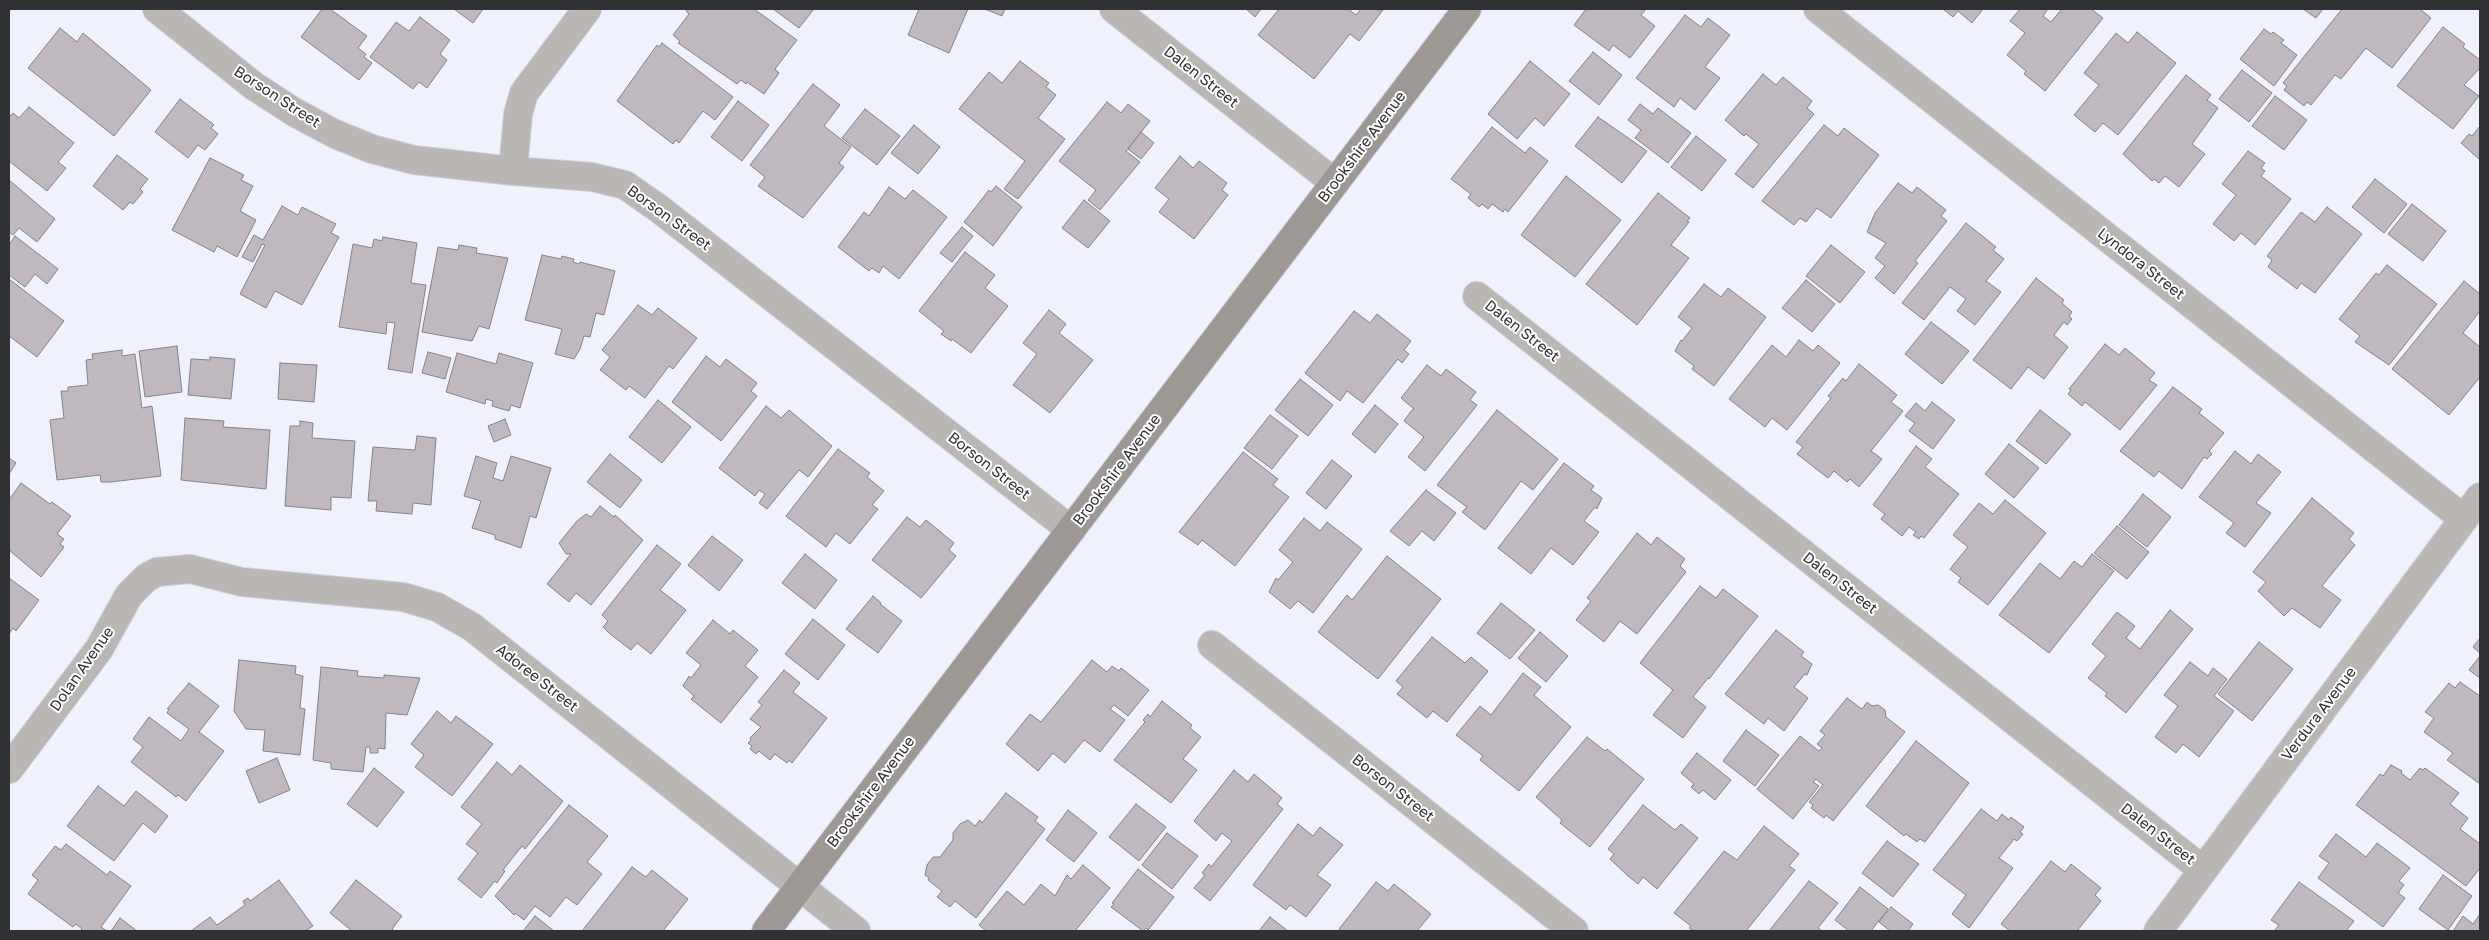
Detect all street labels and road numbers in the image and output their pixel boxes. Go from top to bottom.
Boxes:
street label: Dalen Street [1160,42,1242,112]
street label: Borson Street [230,62,324,132]
street label: Brookshire Avenue [1314,88,1410,206]
street label: Borson Street [624,182,714,254]
street label: Lyndora Street [2094,224,2188,304]
street label: Dalen Street [1481,296,1563,366]
street label: Brookshire Avenue [1069,411,1165,529]
street label: Borson Street [944,428,1034,504]
street label: Dalen Street [1799,548,1881,618]
street label: Dolan Avenue [46,623,118,715]
street label: Adoree Street [492,640,582,716]
street label: Verdura Avenue [2278,664,2360,764]
street label: Brookshire Avenue [823,733,919,851]
street label: Borson Street [1348,750,1438,826]
street label: Dalen Street [2117,799,2199,869]

